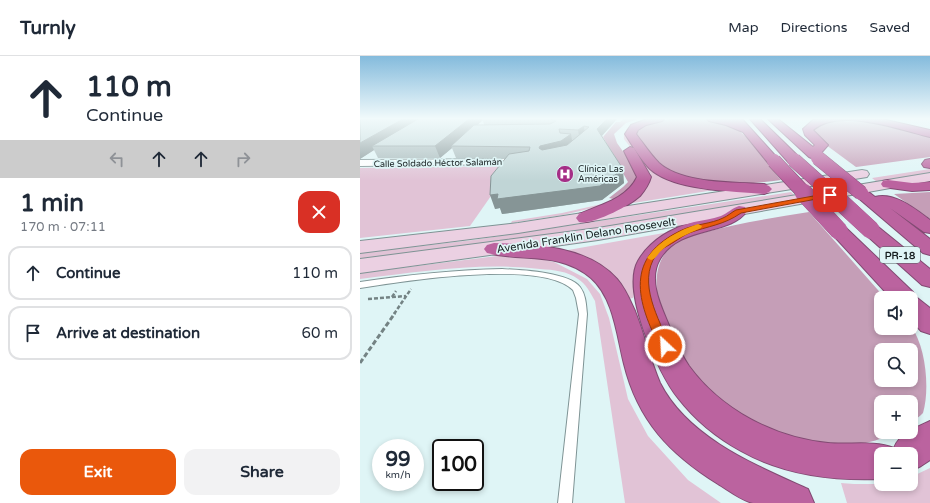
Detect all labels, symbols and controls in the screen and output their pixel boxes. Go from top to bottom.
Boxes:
text: Turnly [20,17,76,39]
text: Map [728,19,759,36]
text: Directions [781,19,848,36]
text: Saved [870,19,910,36]
text: 110 m [86,70,172,104]
icon: ahead [20,72,72,124]
text: Continue [86,104,163,126]
icon: left [106,148,128,170]
icon: ahead [148,148,170,170]
icon: ahead [190,148,212,170]
icon: right [232,148,254,170]
street label: Calle Soldado Héctor Salamán [374,157,502,170]
hospital icon: Clínica Las Américas [555,164,575,184]
place label: Clínica Las Américas [578,164,623,185]
pin [813,178,847,212]
icon: arrive [819,184,841,206]
text: 1 min [20,189,84,218]
button: close [298,191,340,233]
street label: Avenida Franklin Delano Roosevelt [496,215,676,256]
text: 170 m · 07:11 [20,219,106,235]
road number: PR-18 [880,247,920,263]
icon: ahead [22,262,44,284]
text: Continue [56,264,120,282]
text: 110 m [292,264,338,282]
map controls [874,291,918,491]
button: sound [874,291,918,335]
icon: arrive [22,322,44,344]
text: Arrive at destination [56,324,200,342]
text: 60 m [301,324,338,342]
position arrow [644,325,686,367]
button: search [874,343,918,387]
button: + [874,395,918,439]
speed limit sign: 100 [432,439,484,491]
button: − [874,447,918,491]
text: 99 [385,448,411,472]
button: Exit [20,449,176,495]
button: Share [184,449,340,495]
text: km/h [385,469,411,481]

